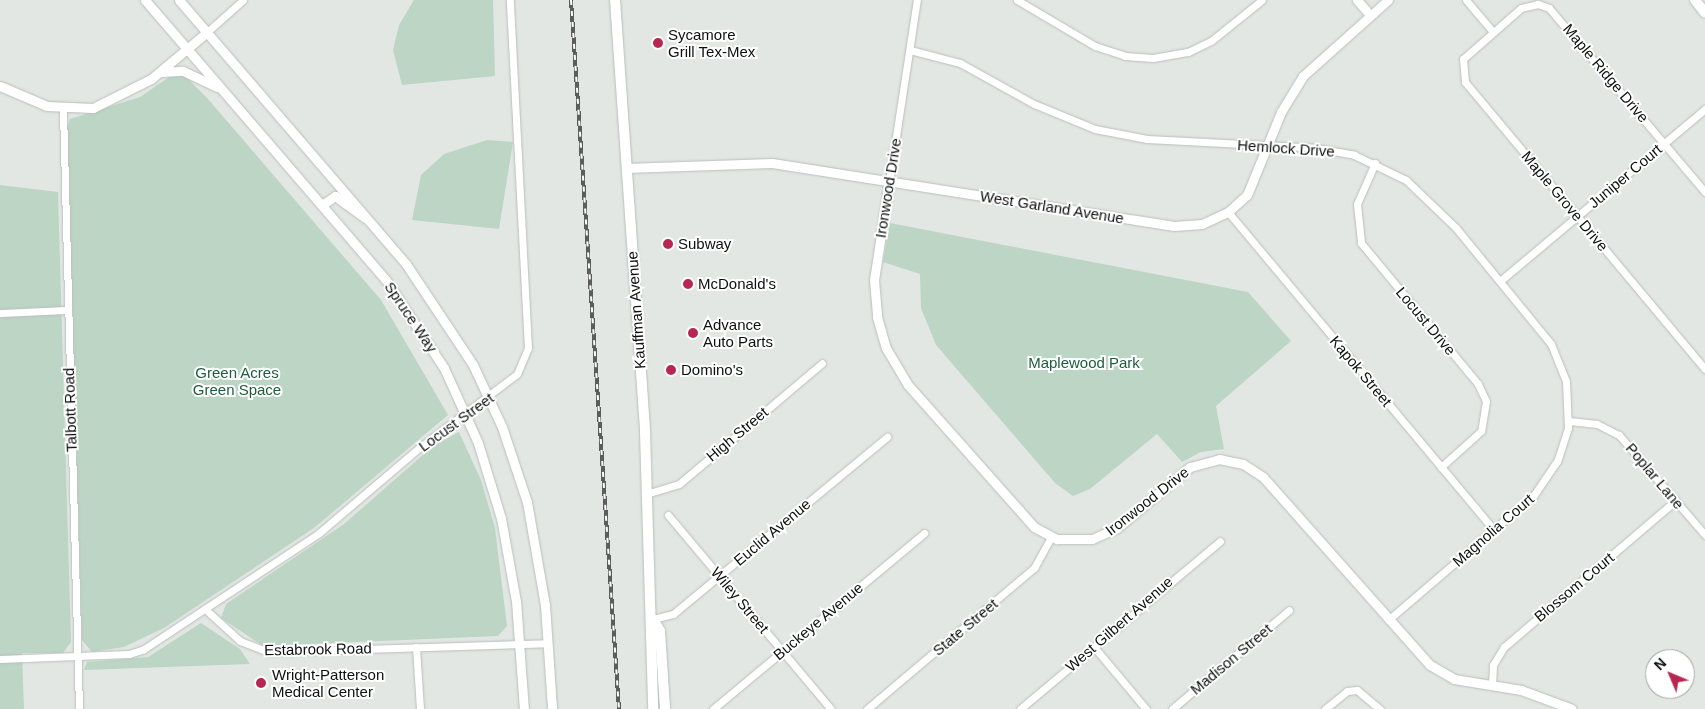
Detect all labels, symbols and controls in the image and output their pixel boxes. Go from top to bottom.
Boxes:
street label: Maple Ridge Drive [1559,20,1653,126]
place label: Sycamore Grill Tex-Mex [668,25,756,60]
marker: Sycamore Grill Tex-Mex [652,37,664,49]
street label: Hemlock Drive [1237,136,1335,160]
street label: Ironwood Drive [871,137,905,239]
street label: Juniper Court [1585,140,1665,212]
street label: Maple Grove Drive [1518,147,1612,255]
street label: West Garland Avenue [978,187,1126,227]
place label: Subway [678,235,731,253]
marker: Subway [662,238,674,250]
street label: Kauffman Avenue [623,250,649,370]
place label: McDonald's [698,275,776,293]
street label: Spruce Way [381,278,441,356]
marker: McDonald's [682,278,694,290]
street label: Locust Drive [1392,283,1460,359]
place label: Advance Auto Parts [703,315,773,350]
marker: Advance Auto Parts [687,327,699,339]
street label: Kapok Street [1326,332,1396,410]
park label: Maplewood Park [1028,354,1140,372]
place label: Domino's [681,361,743,379]
park label: Green Acres Green Space [193,363,281,398]
marker: Domino's [665,364,677,376]
street label: Talbott Road [60,368,80,452]
street label: Locust Street [415,389,497,455]
street label: High Street [702,403,772,465]
street label: Poplar Lane [1622,439,1688,513]
street label: Ironwood Drive [1102,463,1192,539]
street label: Magnolia Court [1449,490,1537,570]
street label: Euclid Avenue [730,494,814,570]
street label: Blossom Court [1531,548,1617,626]
street label: Wiley Street [707,563,773,637]
street label: West Gilbert Avenue [1061,572,1177,676]
street label: Buckeye Avenue [769,578,867,664]
street label: State Street [929,595,1001,659]
street label: Madison Street [1187,620,1275,698]
street label: Estabrook Road [264,639,372,659]
north arrow [1645,649,1695,699]
text: N [1651,655,1669,673]
place label: Wright-Patterson Medical Center [272,665,384,700]
marker: Wright-Patterson Medical Center [254,676,268,690]

